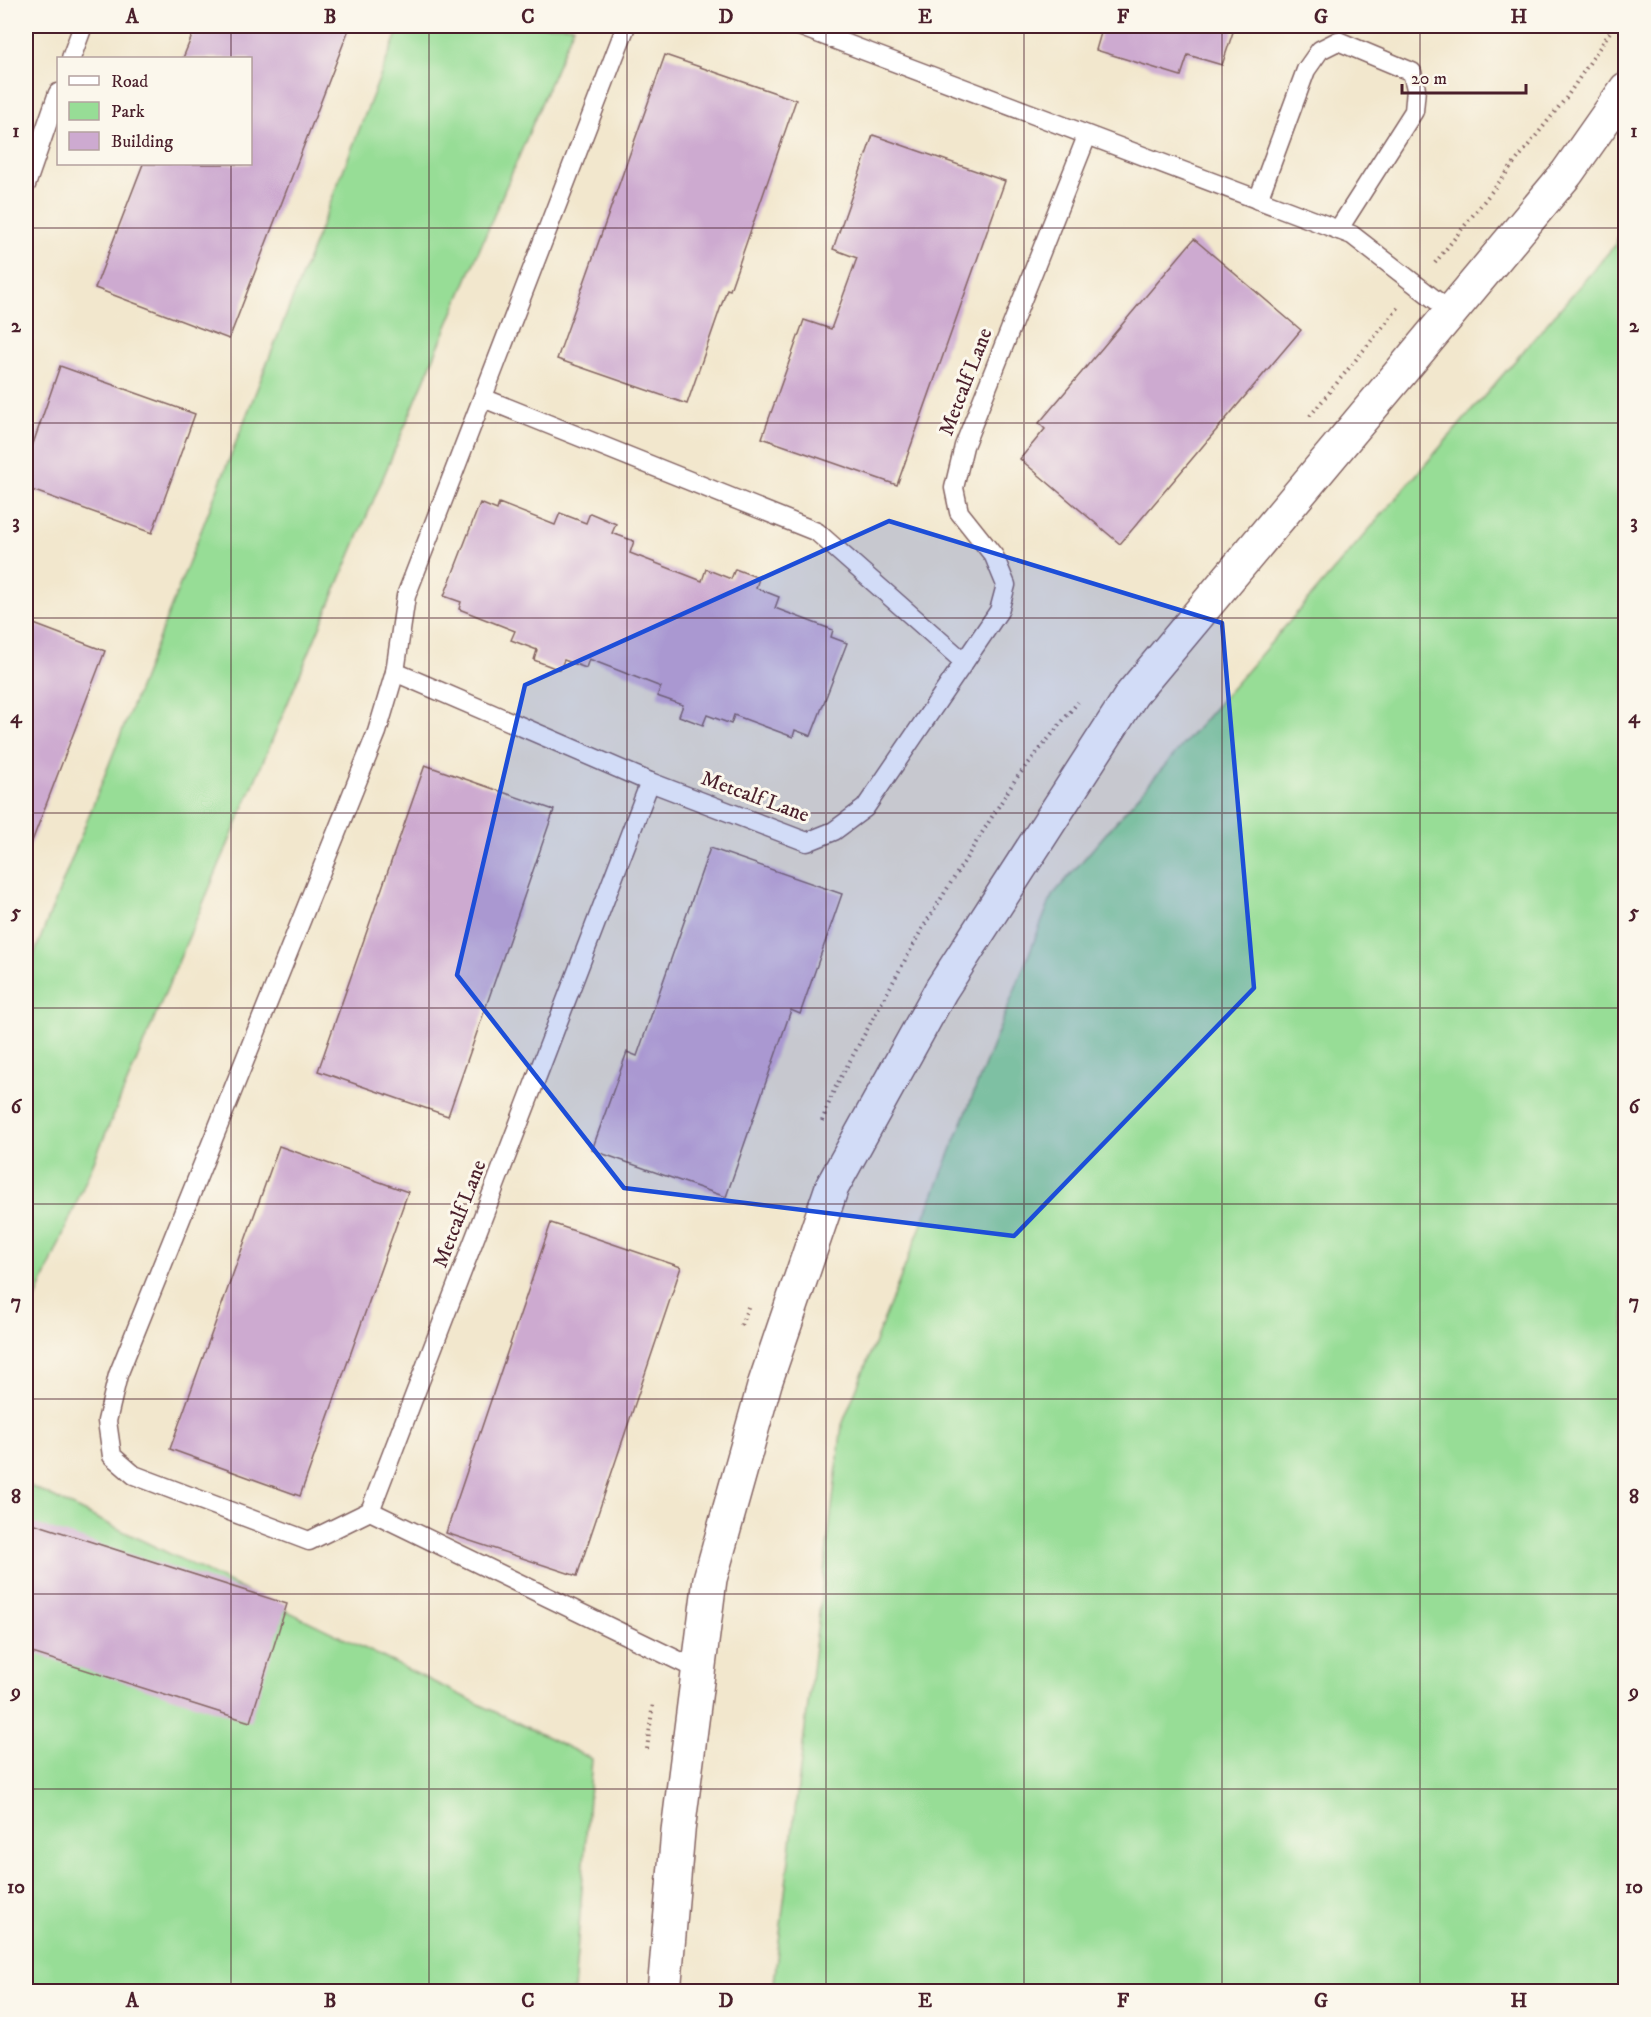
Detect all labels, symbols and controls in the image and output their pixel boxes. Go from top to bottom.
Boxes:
text: A [125,5,140,30]
text: B [324,5,336,30]
text: C [521,5,535,30]
text: D [719,5,734,30]
text: E [918,5,932,30]
text: F [1117,5,1130,30]
text: G [1314,5,1328,30]
text: H [1511,5,1528,30]
legend [57,57,252,165]
scale bar [1402,57,1526,95]
text: 20 m [1411,68,1447,90]
text: Road [111,71,148,93]
text: Park [111,101,145,123]
text: 1 [12,119,20,144]
text: 1 [1630,119,1638,144]
text: Building [111,131,173,153]
text: 2 [11,314,22,339]
text: 2 [1629,314,1640,339]
street label: Metcalf Lane [934,324,999,440]
text: 3 [12,510,20,535]
text: 3 [1630,510,1638,535]
text: 4 [10,705,23,730]
text: 4 [1628,705,1641,730]
street label: Metcalf Lane [697,765,813,829]
text: 5 [10,900,21,925]
text: 5 [1628,900,1639,925]
text: 6 [11,1095,23,1120]
text: 6 [1629,1095,1641,1120]
street label: Metcalf Lane [428,1156,493,1272]
text: 7 [11,1290,21,1315]
text: 7 [1629,1290,1639,1315]
text: 8 [11,1485,21,1510]
text: 8 [1629,1485,1639,1510]
text: 9 [9,1680,21,1705]
text: 9 [1627,1680,1639,1705]
text: 10 [7,1875,25,1900]
text: 10 [1625,1875,1643,1900]
text: A [125,1989,140,2014]
text: B [324,1989,336,2014]
text: C [521,1989,535,2014]
text: D [719,1989,734,2014]
text: E [918,1989,932,2014]
text: F [1117,1989,1130,2014]
text: G [1314,1989,1328,2014]
text: H [1511,1989,1528,2014]

